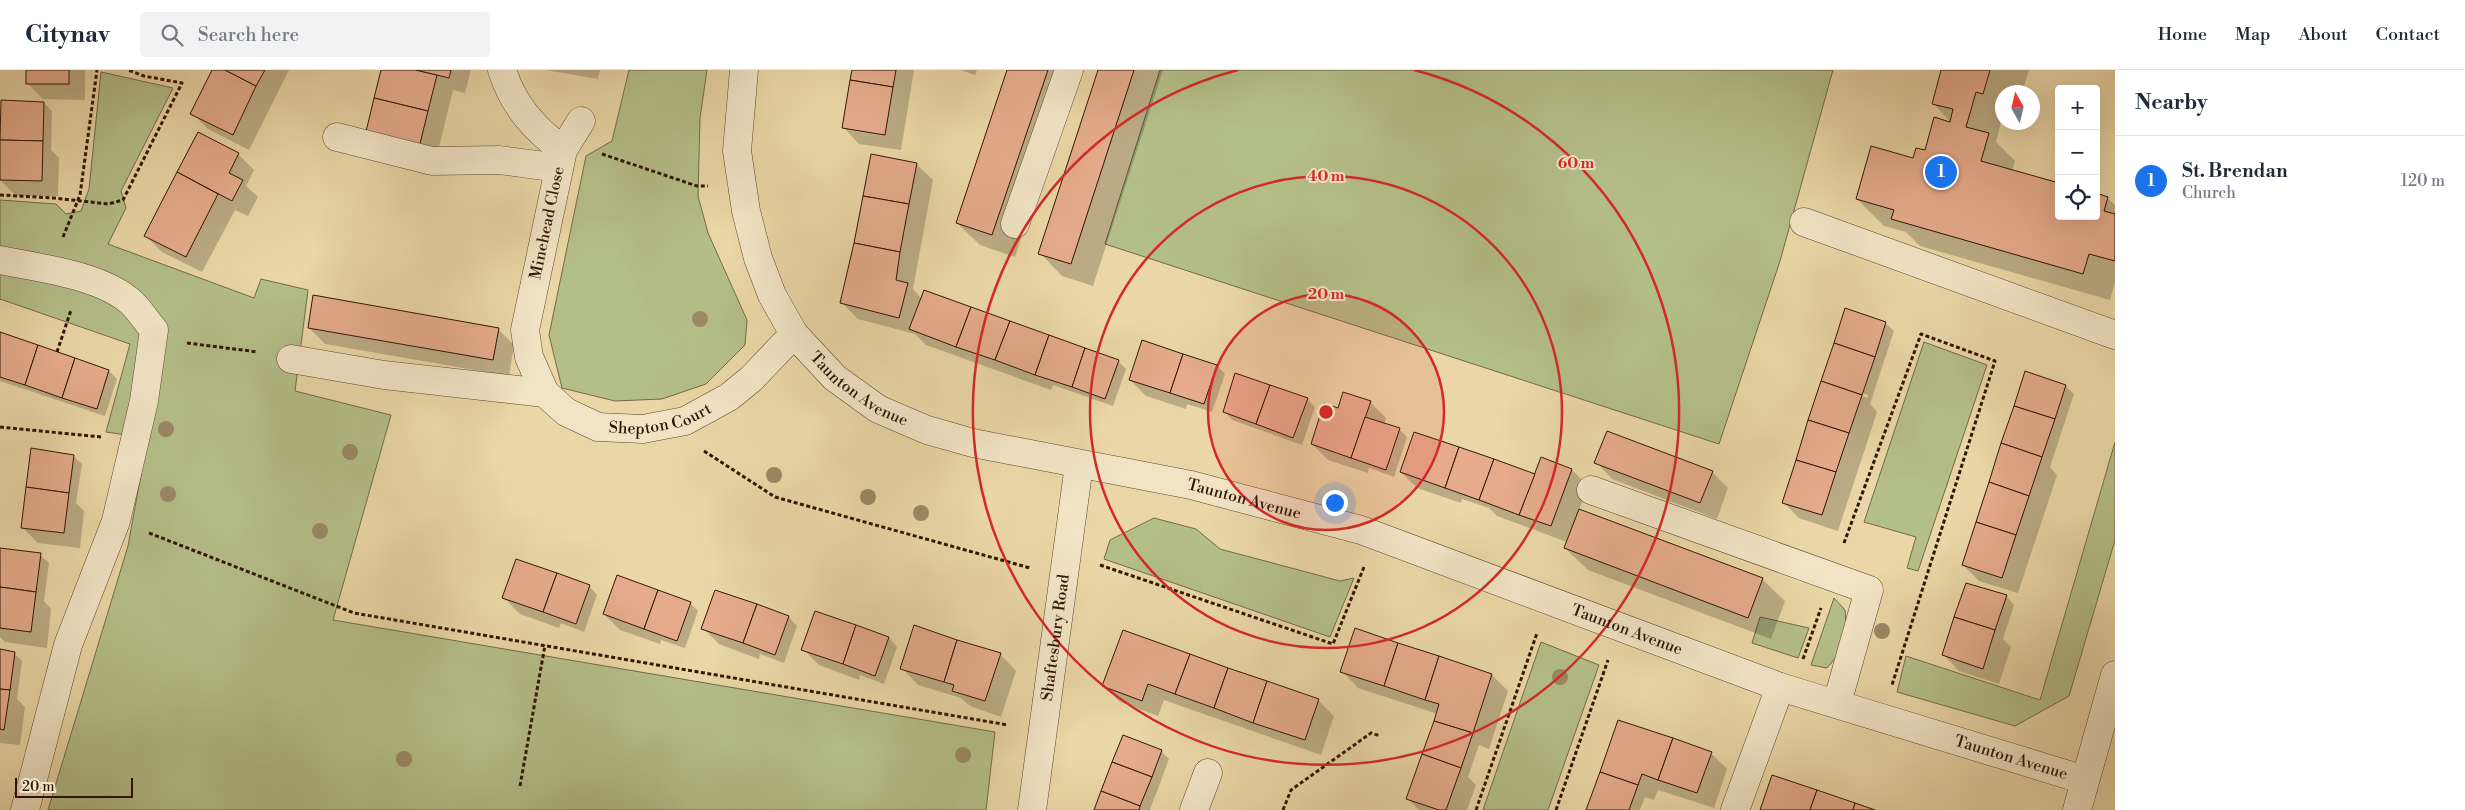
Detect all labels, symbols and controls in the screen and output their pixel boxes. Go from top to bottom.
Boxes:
search box [140,12,490,57]
text: Citynav [25,20,110,50]
icon: search [158,21,186,49]
text: Search here [198,23,299,47]
text: Home [2158,23,2207,46]
text: Map [2235,23,2271,46]
text: About [2299,23,2348,46]
text: Contact [2376,23,2440,46]
north arrow [1995,85,2040,130]
map controls [2055,85,2100,220]
button: + [2055,85,2100,130]
text: Nearby [2135,90,2208,116]
button: − [2055,130,2100,175]
pin: 1 [1925,153,1957,191]
text: 60 m [1558,154,1595,173]
text: St. Brendan [2182,159,2288,183]
street label: Minehead Close [525,165,569,281]
text: 40 m [1307,167,1345,186]
text: 1 [2147,171,2155,191]
text: 120 m [2401,171,2445,191]
button: locate [2055,175,2100,220]
text: Church [2182,183,2236,203]
text: 20 m [1308,285,1345,304]
street label: Taunton Avenue [805,347,911,431]
street label: Shepton Court [608,398,715,439]
centre of rings [1317,403,1335,421]
street label: Taunton Avenue [1185,474,1303,524]
your location [1322,490,1348,516]
street label: Shaftesbury Road [1037,573,1074,702]
street label: Taunton Avenue [1569,600,1685,660]
street label: Taunton Avenue [1952,731,2070,784]
scale bar [15,775,132,798]
text: 20 m [22,778,54,796]

